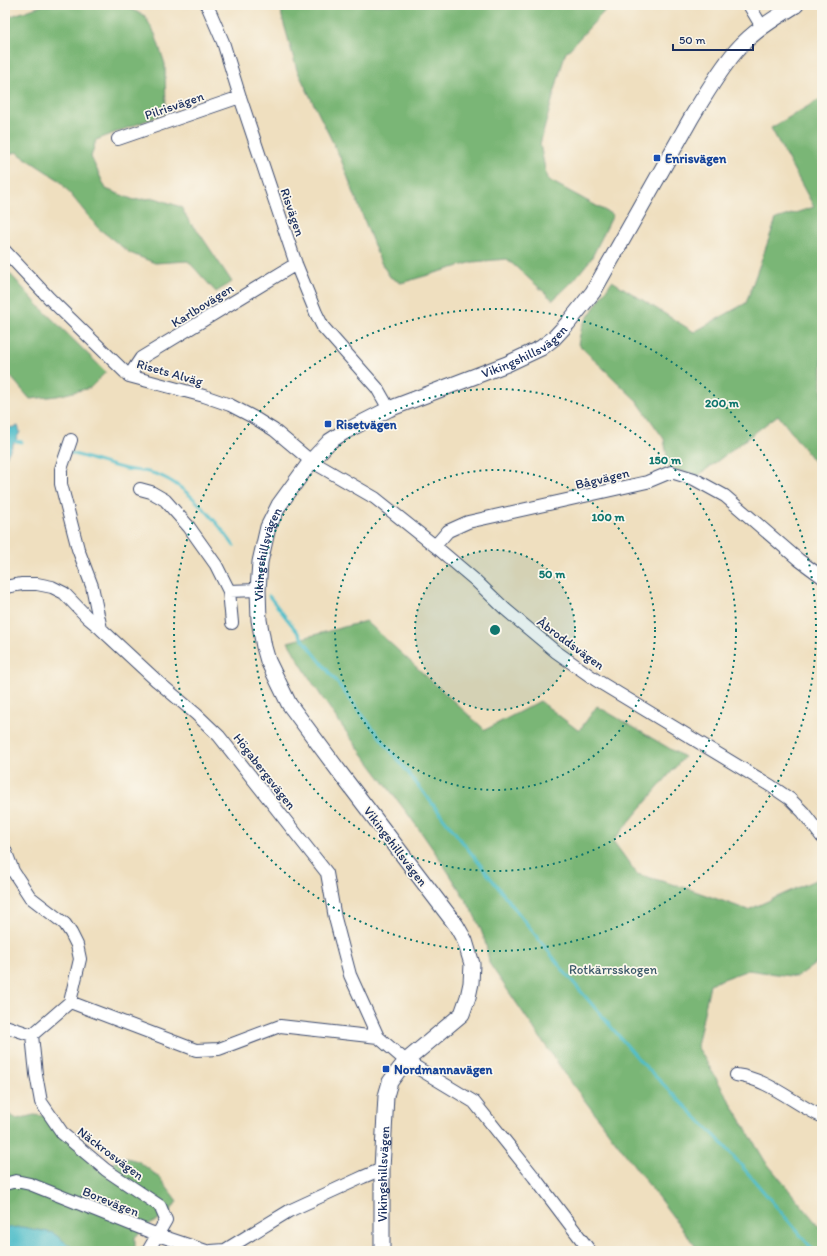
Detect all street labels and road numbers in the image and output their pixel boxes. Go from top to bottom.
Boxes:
street label: Pilrisvägen [143,88,206,123]
street label: Risvägen [277,186,308,239]
street label: Karlbovägen [168,280,237,330]
street label: Vikingshillsvägen [479,322,570,381]
street label: Risets Alväg [135,356,205,389]
street label: Bågvägen [574,465,631,492]
street label: Vikingshillsvägen [251,505,285,601]
street label: Åbroddsvägen [534,614,607,673]
street label: Högabergsvägen [230,730,299,812]
street label: Vikingshillsvägen [361,803,431,889]
street label: Näckrosvägen [75,1124,147,1184]
street label: Vikingshillsvägen [375,1126,392,1222]
street label: Borevägen [80,1183,142,1220]

